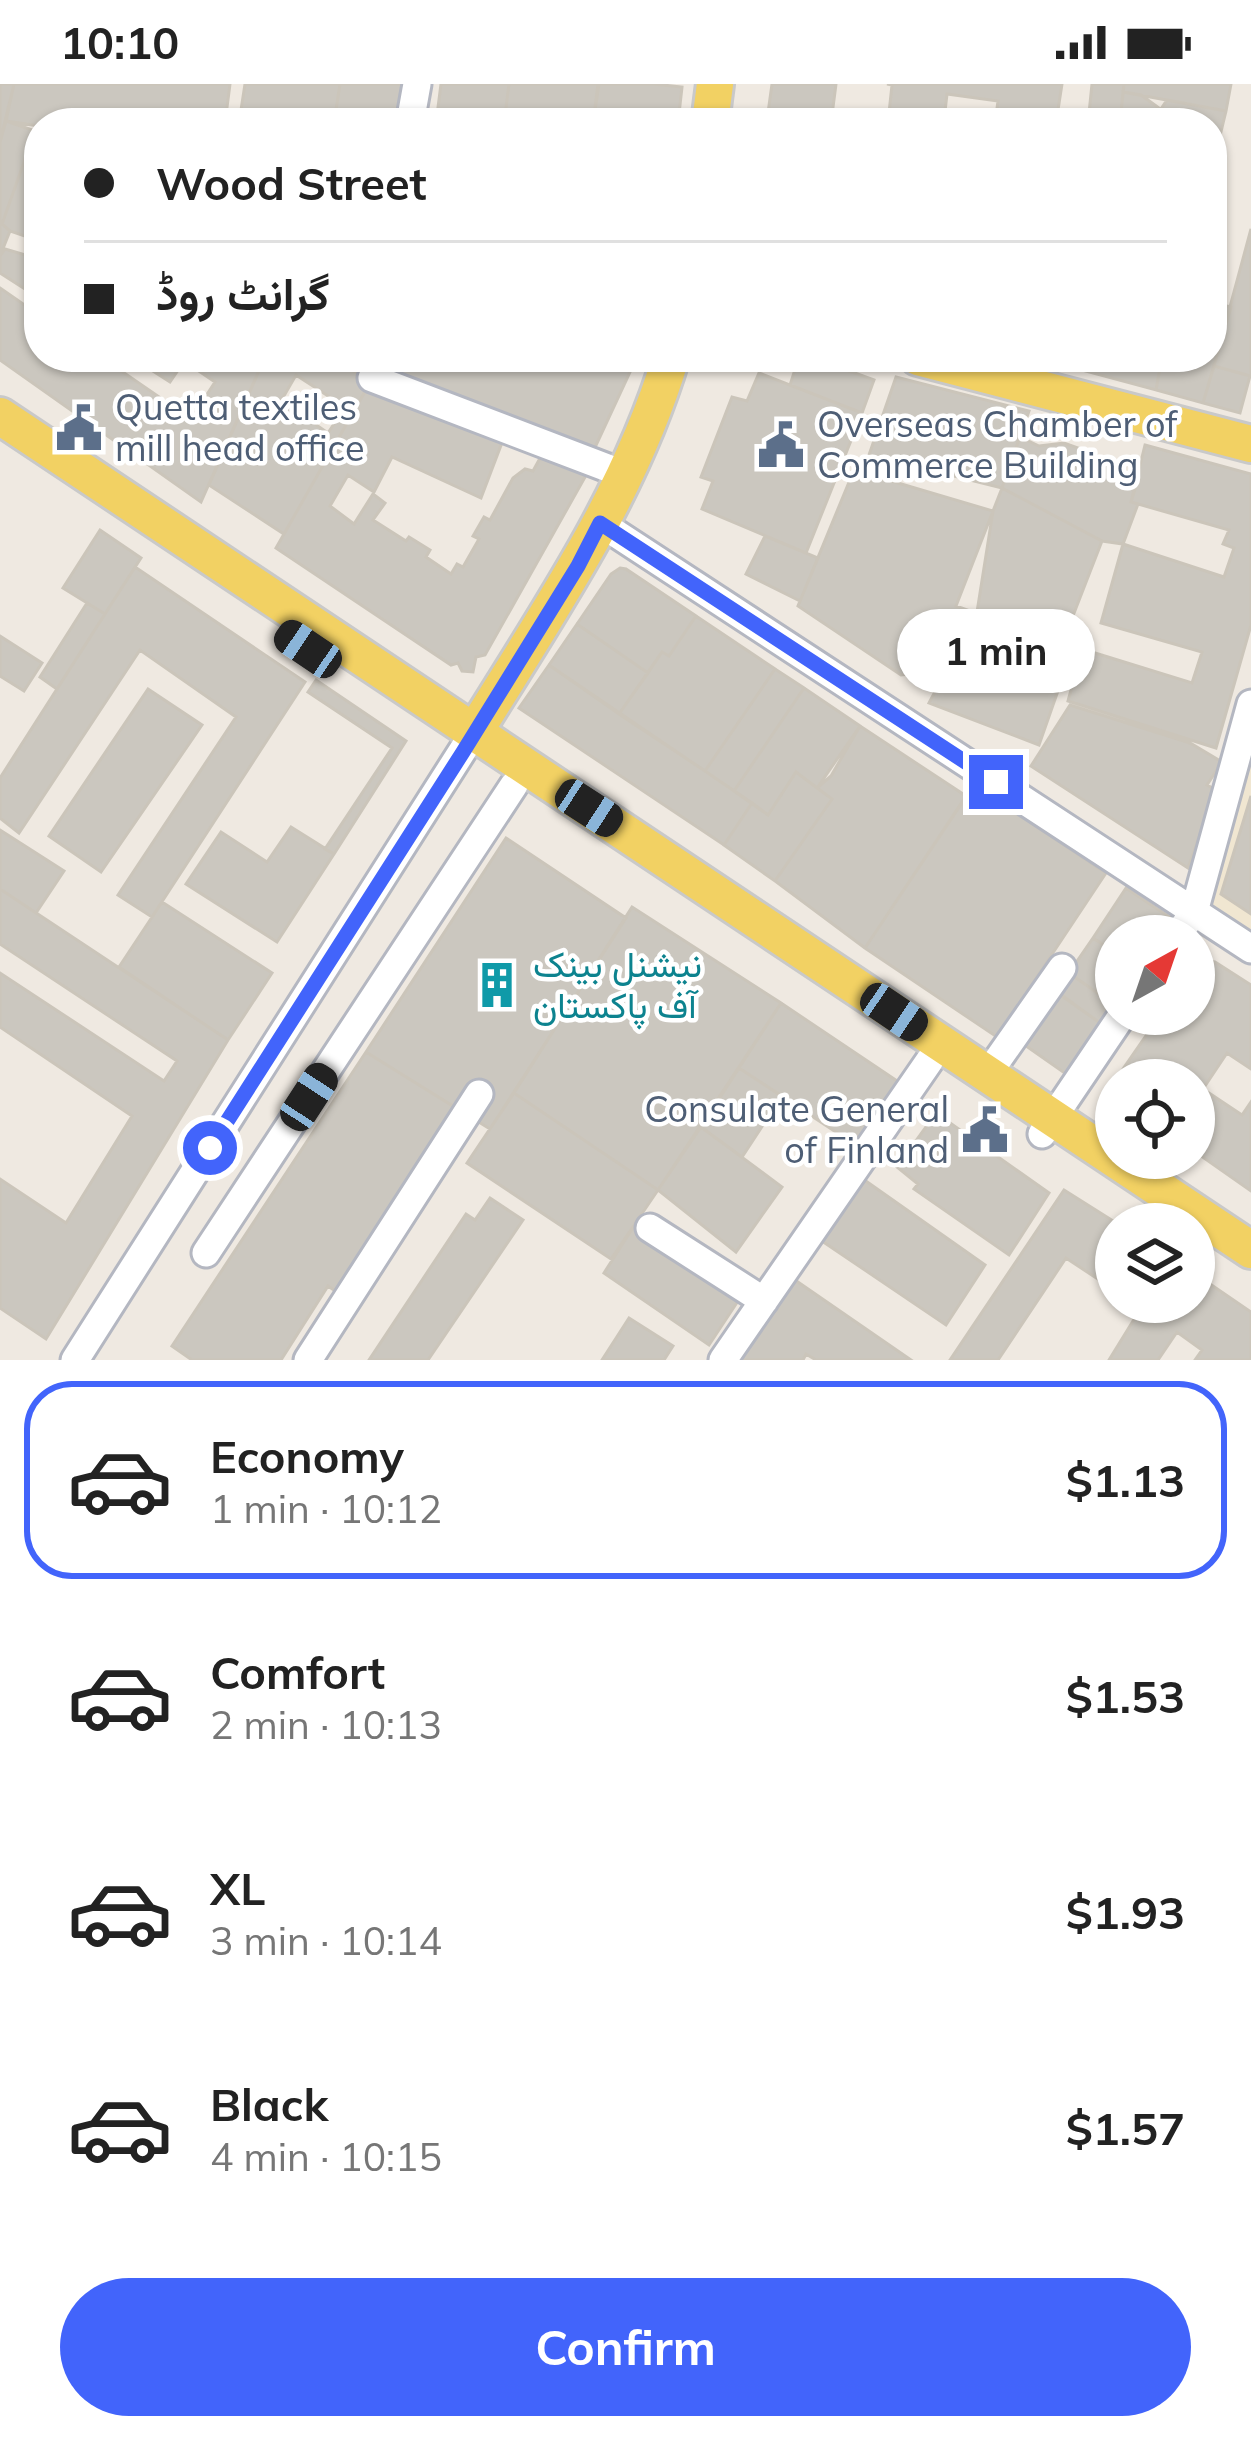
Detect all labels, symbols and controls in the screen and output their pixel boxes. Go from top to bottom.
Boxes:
text: 10:10 [60,14,179,70]
text: Wood Street [156,155,427,211]
text: گرانٹ روڈ [156,265,330,321]
place label: Quetta textiles mill head office [115,384,365,470]
place label: Overseas Chamber of Commerce Building [817,401,1178,487]
public building icon: Quetta textiles mill head office [54,403,104,453]
public building icon: Overseas Chamber of Commerce Building [756,420,806,470]
callout: 1 min [897,608,1095,692]
car [268,614,348,684]
text: 1 min [945,626,1047,675]
route end [969,755,1023,809]
car [549,773,629,843]
north arrow [1095,915,1215,1035]
map controls [1095,915,1215,1323]
place label: نیشنل بینک آف پاکستان [533,941,702,1030]
building icon: نیشنل بینک آف پاکستان [472,960,522,1010]
car [854,977,934,1047]
car [274,1057,344,1137]
button: locate [1095,1059,1215,1179]
place label: Consulate General of Finland [644,1086,949,1172]
public building icon: Consulate General of Finland [960,1105,1010,1155]
route start [183,1121,237,1175]
button: layers [1095,1203,1215,1323]
icon: car [66,1426,174,1534]
text: Economy [210,1428,404,1484]
text: $1.13 [1066,1452,1185,1508]
text: 1 min · 10:12 [210,1484,442,1533]
icon: car [66,1642,174,1750]
text: Comfort [210,1644,385,1700]
text: $1.53 [1066,1668,1185,1724]
text: 2 min · 10:13 [210,1700,442,1749]
icon: car [66,1858,174,1966]
text: XL [210,1860,265,1916]
text: $1.93 [1066,1884,1185,1940]
text: 3 min · 10:14 [210,1916,442,1965]
icon: car [66,2074,174,2182]
text: Black [210,2076,328,2132]
text: $1.57 [1066,2100,1185,2156]
text: 4 min · 10:15 [210,2132,442,2181]
button: Confirm [60,2278,1191,2416]

